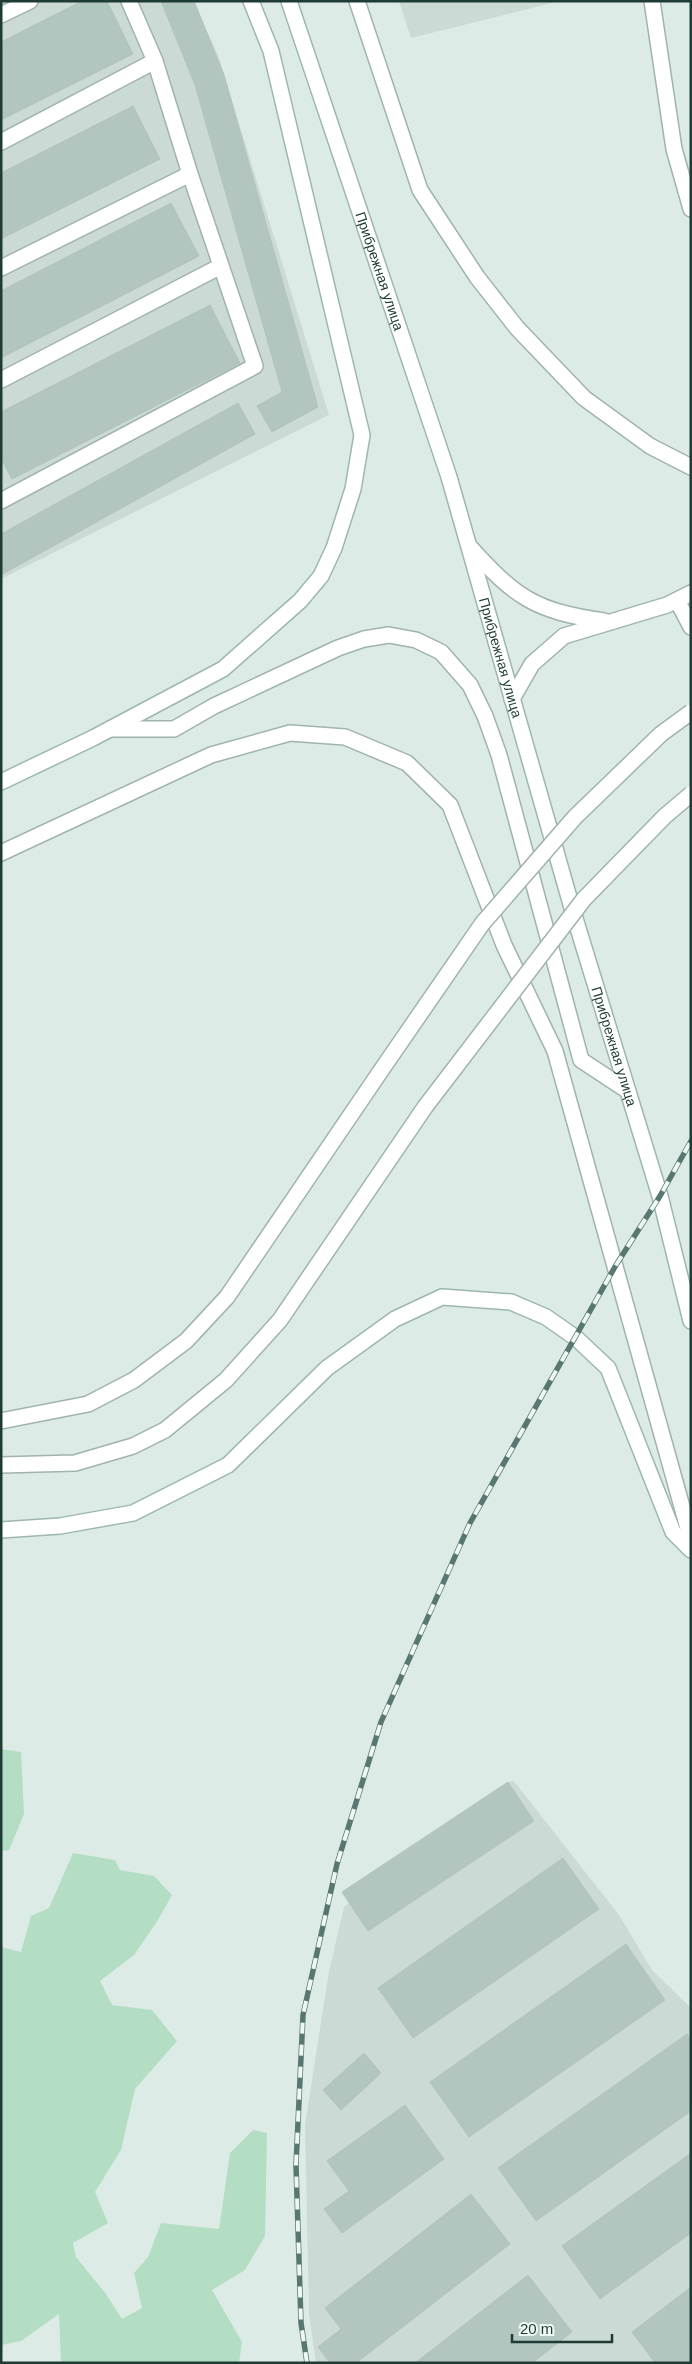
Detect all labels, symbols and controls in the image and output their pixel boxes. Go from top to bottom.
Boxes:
street label: Прибрежная улица [352,210,407,333]
street label: Прибрежная улица [476,596,525,720]
street label: Прибрежная улица [588,985,640,1108]
scale bar [512,2312,612,2344]
text: 20 m [520,2320,553,2337]

